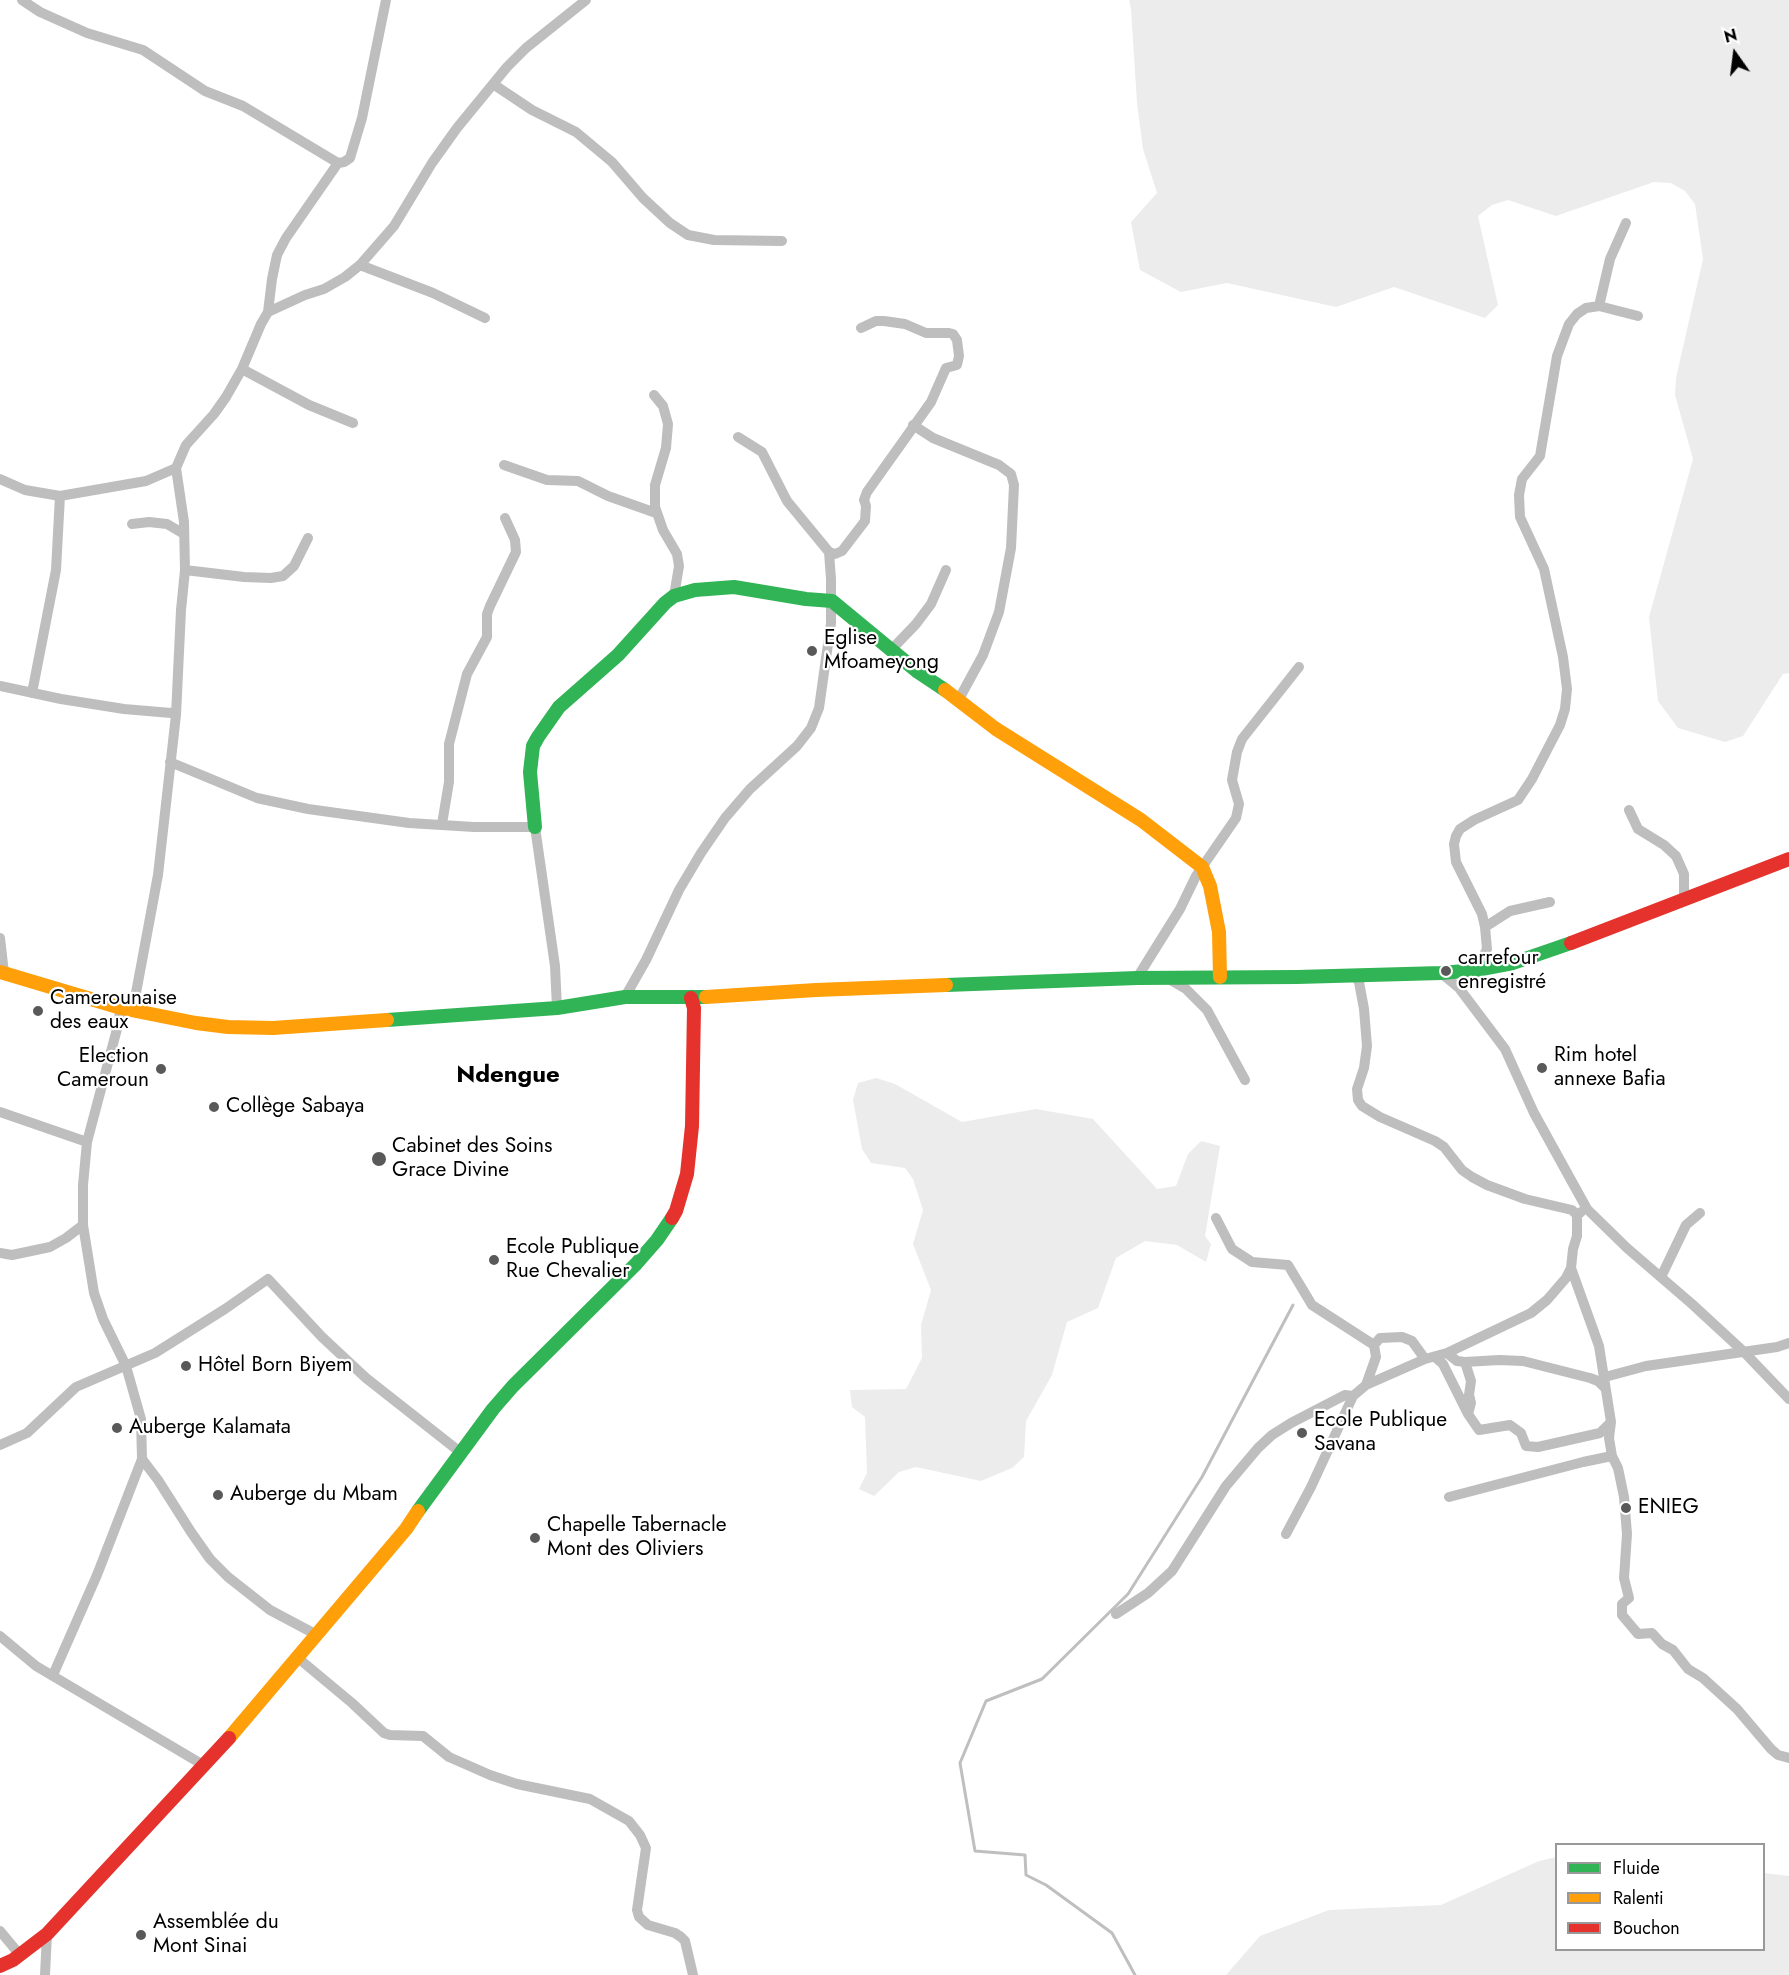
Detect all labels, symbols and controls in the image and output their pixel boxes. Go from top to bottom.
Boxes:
text: N [1722,23,1739,49]
north arrow [1705,24,1765,84]
place label: Eglise Mfoameyong [824,626,939,676]
marker: Eglise Mfoameyong [805,644,819,658]
place label: carrefour enregistré [1458,946,1546,996]
marker: carrefour enregistré [1439,964,1453,978]
place label: Camerounaise des eaux [50,986,177,1036]
marker: Camerounaise des eaux [31,1004,45,1018]
place label: Rim hotel annexe Bafia [1554,1043,1666,1093]
place label: Election Cameroun [57,1044,149,1094]
marker: Rim hotel annexe Bafia [1535,1061,1549,1075]
marker: Election Cameroun [154,1062,168,1076]
district label: Ndengue [456,1062,560,1090]
place label: Collège Sabaya [226,1094,364,1120]
marker: Collège Sabaya [207,1100,221,1114]
place label: Cabinet des Soins Grace Divine [392,1134,553,1184]
marker: Cabinet des Soins Grace Divine [370,1150,388,1168]
place label: Ecole Publique Rue Chevalier [506,1235,639,1285]
marker: Ecole Publique Rue Chevalier [487,1253,501,1267]
place label: Hôtel Born Biyem [198,1353,352,1379]
marker: Hôtel Born Biyem [179,1359,193,1373]
place label: Ecole Publique Savana [1314,1408,1447,1458]
place label: Auberge Kalamata [129,1415,291,1441]
marker: Auberge Kalamata [110,1421,124,1435]
marker: Ecole Publique Savana [1295,1426,1309,1440]
place label: Auberge du Mbam [230,1482,398,1508]
marker: Auberge du Mbam [211,1488,225,1502]
place label: ENIEG [1638,1495,1699,1521]
marker: ENIEG [1619,1501,1633,1515]
place label: Chapelle Tabernacle Mont des Oliviers [547,1513,727,1563]
marker: Chapelle Tabernacle Mont des Oliviers [528,1531,542,1545]
legend [1555,1843,1765,1951]
text: Fluide [1613,1855,1660,1881]
text: Ralenti [1613,1885,1664,1911]
place label: Assemblée du Mont Sinai [153,1910,279,1960]
text: Bouchon [1613,1915,1680,1941]
marker: Assemblée du Mont Sinai [134,1928,148,1942]

